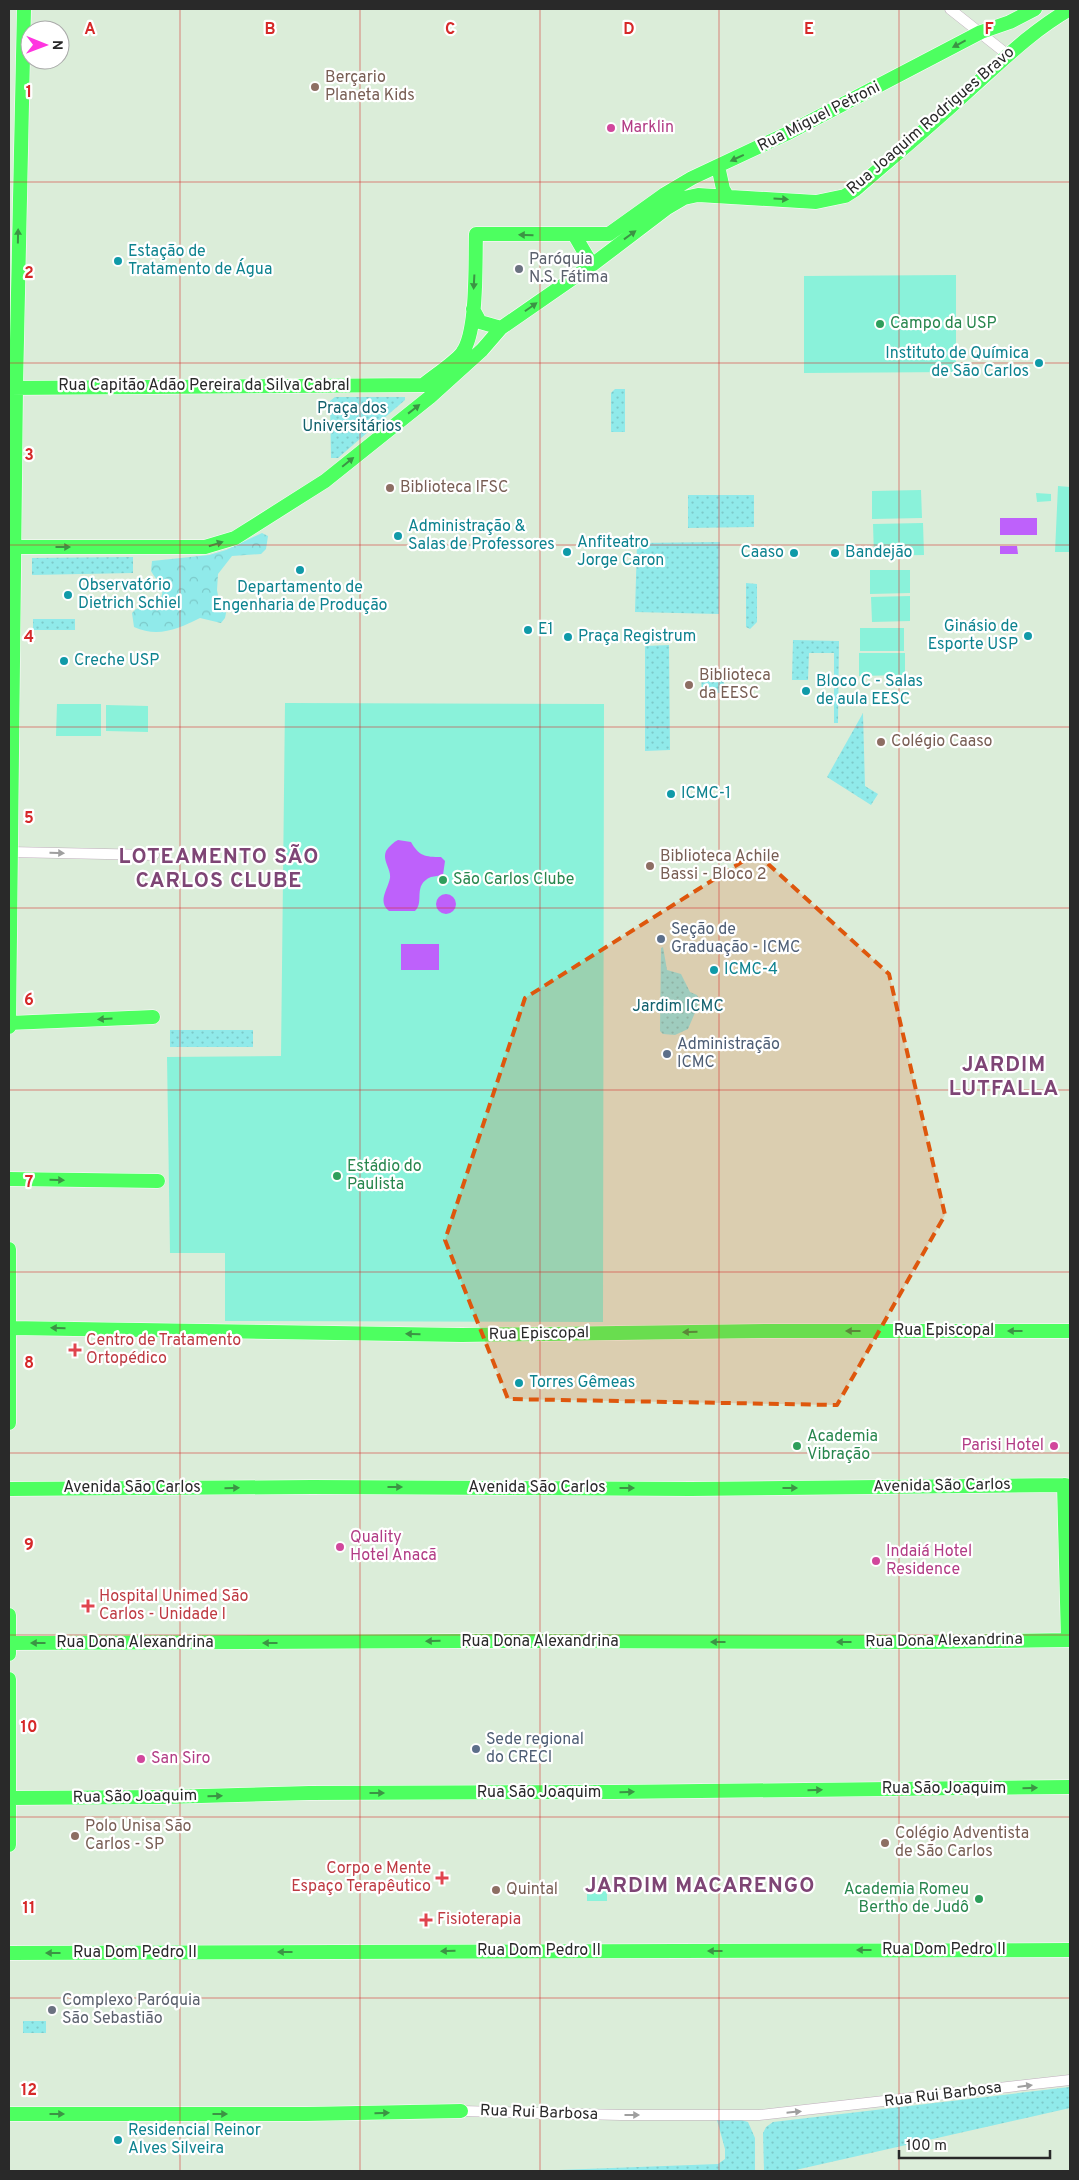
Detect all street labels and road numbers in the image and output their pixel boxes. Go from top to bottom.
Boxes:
street label: Rua Joaquim Rodrigues Bravo [843,43,1019,199]
street label: Rua Miguel Petroni [754,77,884,157]
street label: Rua Capitão Adão Pereira da Silva Cabral [58,376,350,396]
street label: Rua Episcopal [894,1321,994,1341]
street label: Rua Episcopal [489,1323,589,1345]
street label: Avenida São Carlos [873,1475,1011,1497]
street label: Avenida São Carlos [63,1478,201,1498]
street label: Avenida São Carlos [468,1478,606,1498]
street label: Rua Dona Alexandrina [865,1630,1023,1652]
street label: Rua Dona Alexandrina [461,1632,619,1652]
street label: Rua Dona Alexandrina [56,1633,214,1653]
street label: Rua São Joaquim [882,1779,1006,1799]
street label: Rua São Joaquim [477,1783,601,1803]
street label: Rua São Joaquim [73,1786,197,1808]
street label: Rua Dom Pedro II [882,1940,1006,1960]
street label: Rua Dom Pedro II [477,1941,601,1961]
street label: Rua Dom Pedro II [73,1943,197,1963]
street label: Rua Rui Barbosa [883,2078,1003,2112]
street label: Rua Rui Barbosa [480,2101,598,2125]

